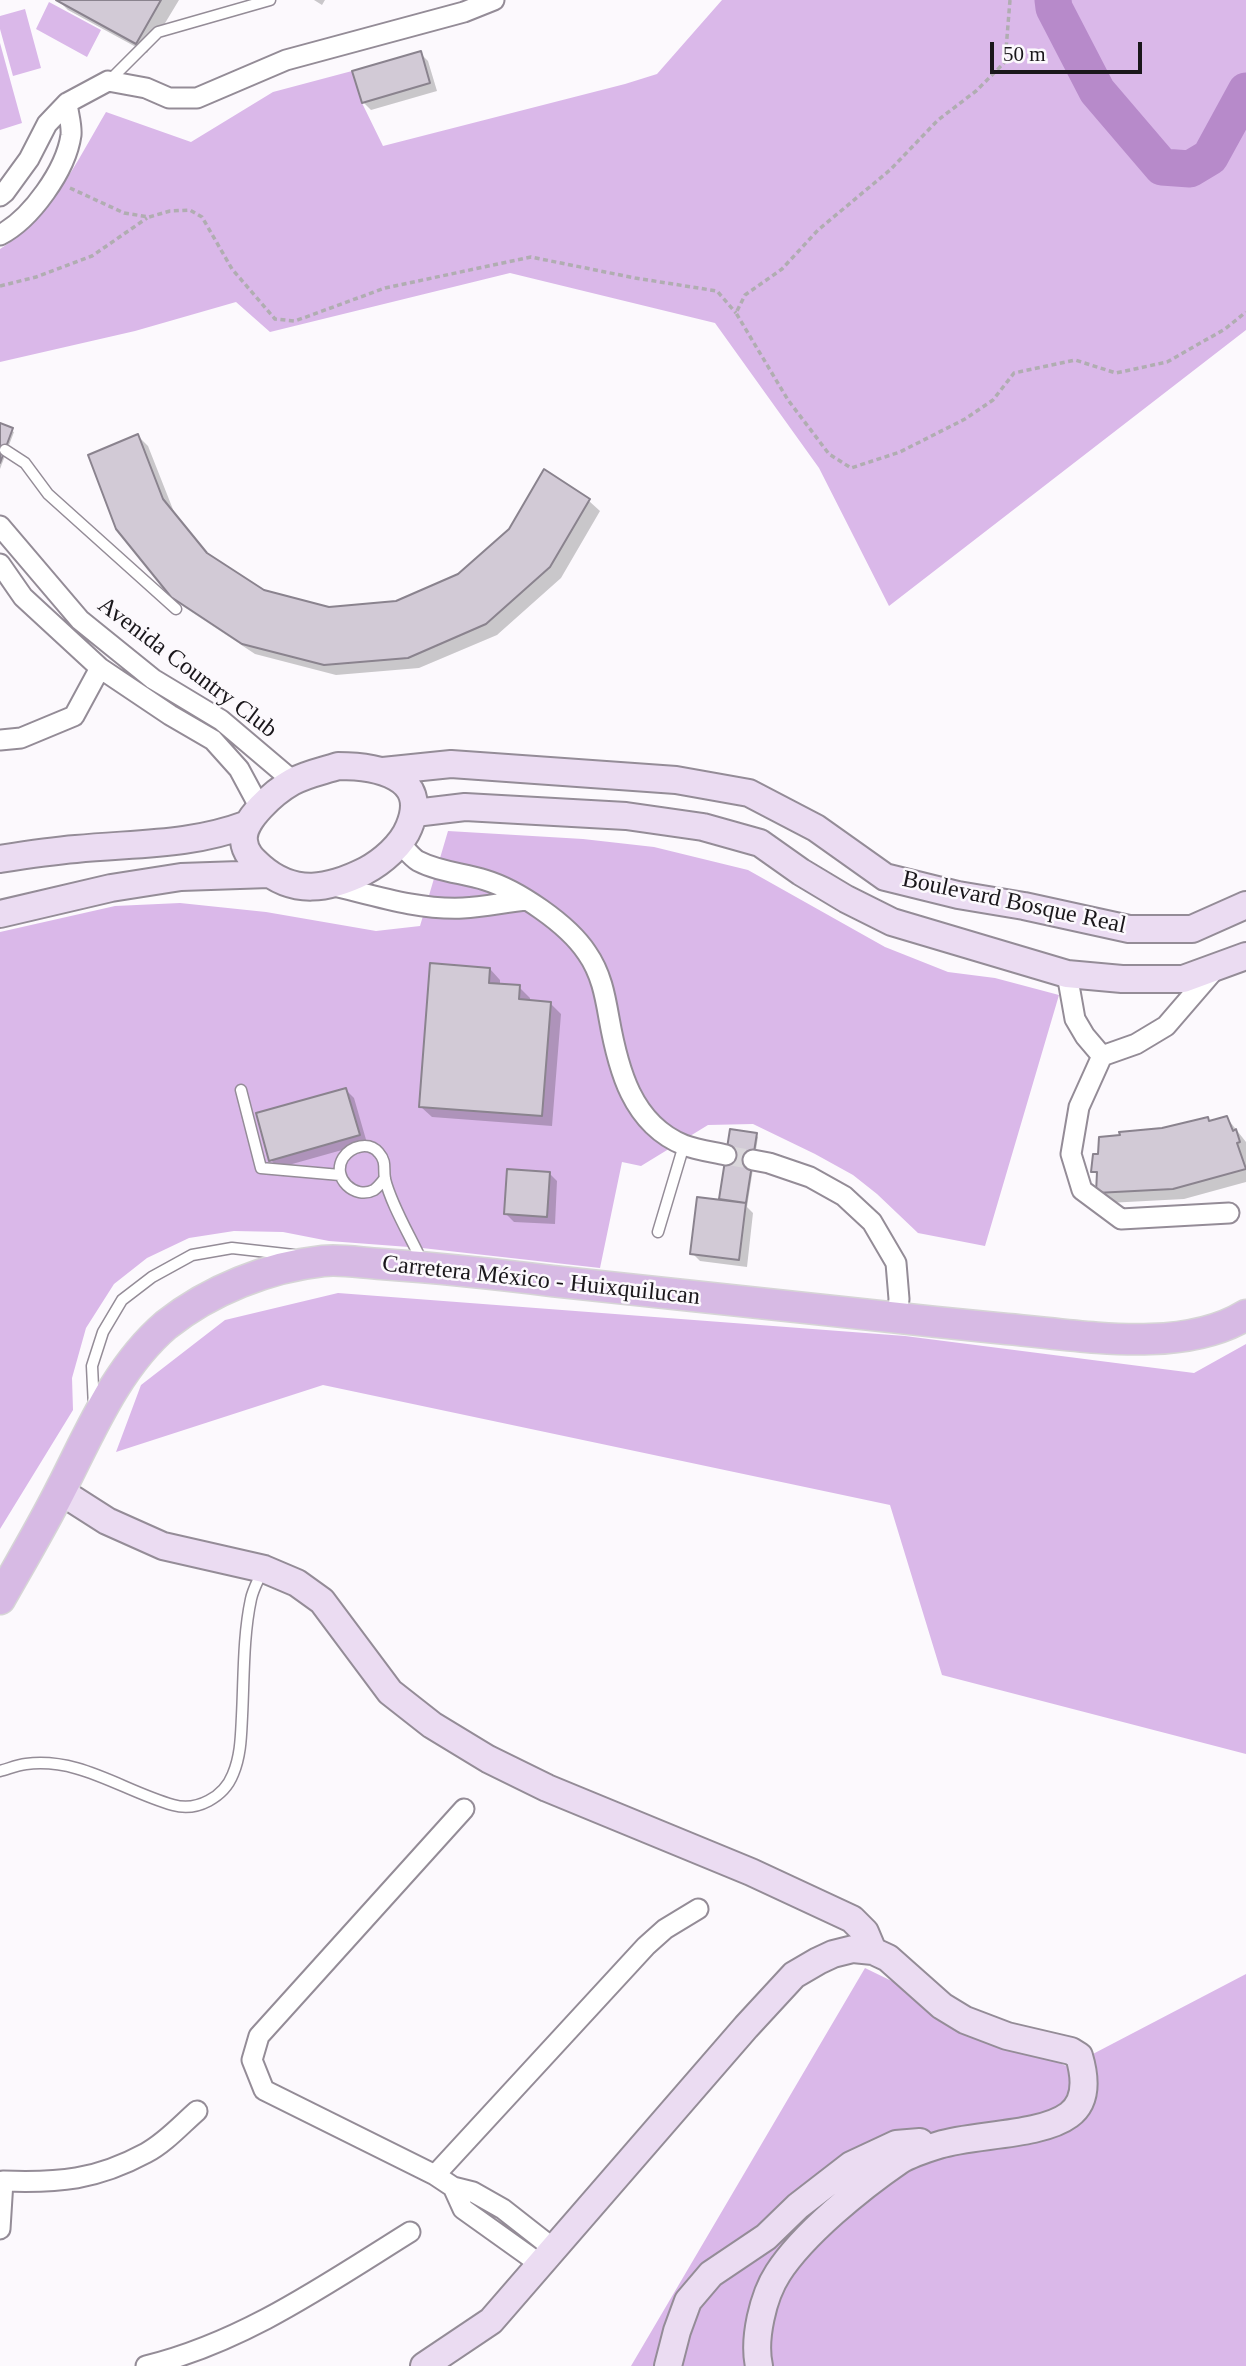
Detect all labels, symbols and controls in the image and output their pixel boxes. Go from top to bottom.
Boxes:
scale bar [994,28,1146,72]
text: 50 m [1003,42,1046,66]
street label: Avenida Country Club [92,591,282,745]
street label: Boulevard Bosque Real [900,865,1128,941]
street label: Carretera México - Huixquilucan [381,1250,701,1312]

